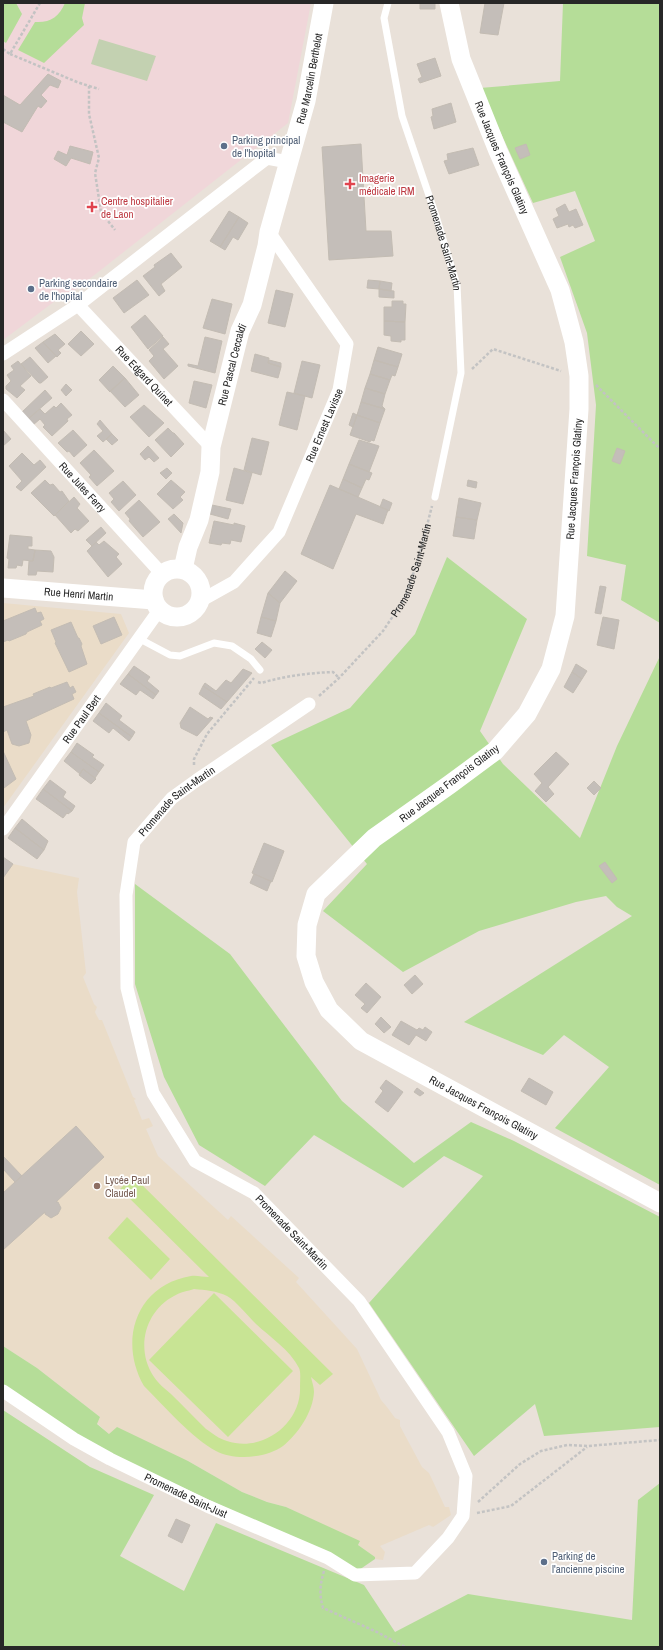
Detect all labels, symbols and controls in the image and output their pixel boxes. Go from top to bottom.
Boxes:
street label: Rue Marcelin Berthelot [293,31,325,126]
street label: Rue Jacques François Glatiny [472,99,532,217]
place label: Parking principal de l'hopital [232,133,300,160]
marker: Parking principal de l'hopital [219,141,229,151]
place label: Imagerie médicale IRM [359,171,415,198]
marker: Imagerie médicale IRM [344,178,356,190]
place label: Centre hospitalier de Laon [101,194,173,221]
street label: Promenade Saint-Martin [423,194,464,291]
marker: Centre hospitalier de Laon [86,201,98,213]
place label: Parking secondaire de l'hopital [39,276,117,303]
marker: Parking secondaire de l'hopital [26,284,36,294]
street label: Rue Pascal Ceccaldi [215,321,249,407]
street label: Rue Edgard Quinet [113,343,176,409]
street label: Rue Ernest Lavisse [302,386,346,464]
street label: Rue Jacques François Glatiny [563,418,585,540]
street label: Rue Jules Ferry [56,459,109,516]
street label: Promenade Saint-Martin [387,522,434,620]
street label: Rue Henri Martin [44,584,114,604]
street label: Rue Paul Bert [59,692,104,746]
street label: Rue Jacques François Glatiny [396,741,502,825]
street label: Promenade Saint-Martin [135,763,218,839]
street label: Rue Jacques François Glatiny [427,1072,541,1143]
place label: Lycée Paul Claudel [105,1173,149,1200]
marker: Lycée Paul Claudel [92,1181,102,1191]
street label: Promenade Saint-Martin [253,1192,331,1272]
street label: Promenade Saint-Just [142,1470,230,1521]
place label: Parking de l'ancienne piscine [552,1549,624,1576]
marker: Parking de l'ancienne piscine [539,1557,549,1567]

